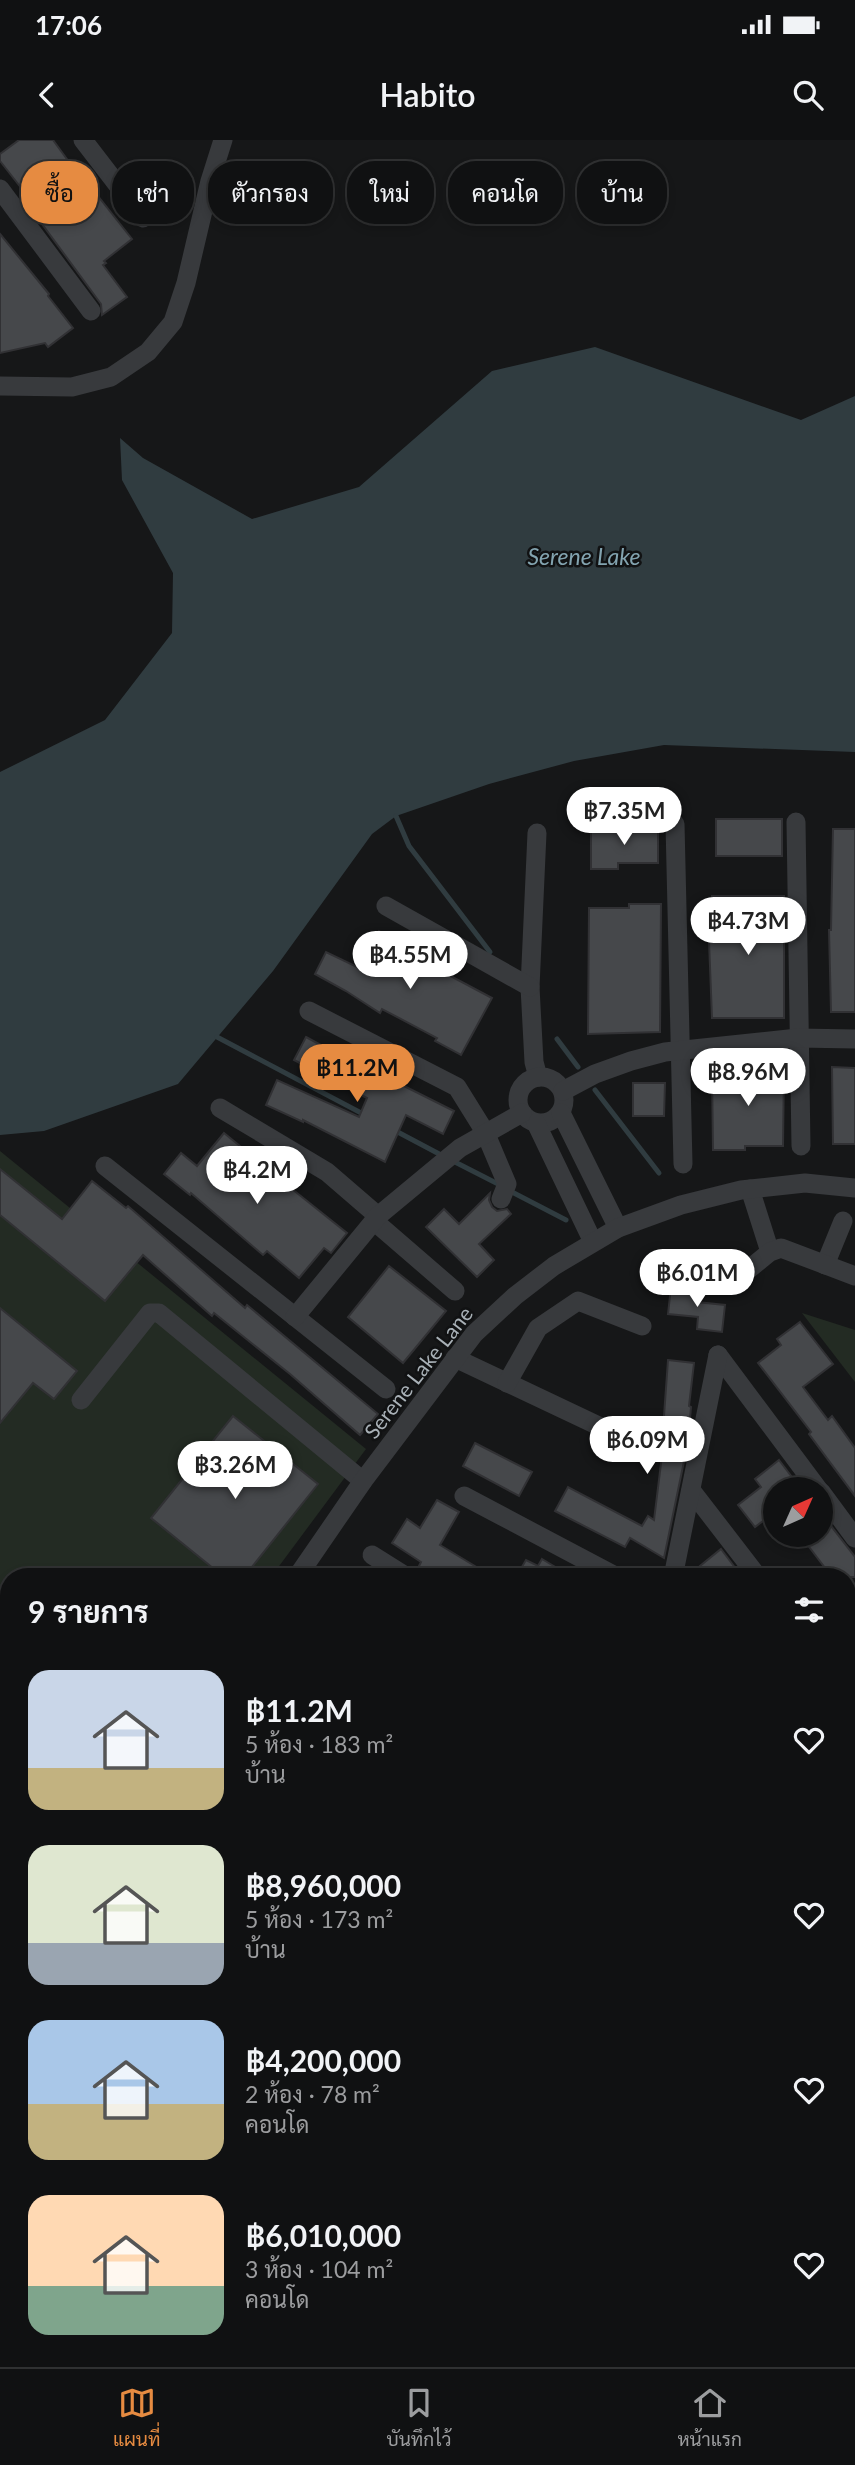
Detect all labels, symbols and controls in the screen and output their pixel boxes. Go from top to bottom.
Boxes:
text: 17:06 [35,9,102,41]
text: Habito [379,75,476,114]
icon: back [28,76,66,114]
icon: search [789,76,827,114]
chip: ซื้อ [21,161,98,224]
chip: เช่า [112,161,194,224]
chip: ตัวกรอง [208,161,333,224]
chip: ใหม่ [347,161,434,224]
chip: คอนโด [448,161,563,224]
chip: บ้าน [577,161,667,224]
water label: Serene Lake [527,542,641,570]
pin: ฿7.35M [567,788,681,847]
text: ฿7.35M [583,796,665,824]
pin: ฿4.73M [691,898,805,957]
text: ฿4.73M [707,906,789,934]
pin: ฿4.55M [353,932,467,991]
text: ฿4.55M [369,940,451,968]
pin: ฿11.2M [300,1044,414,1104]
pin: ฿8.96M [691,1048,805,1108]
text: ฿11.2M [316,1053,398,1081]
text: ฿8.96M [707,1057,789,1085]
pin: ฿4.2M [208,1146,306,1206]
text: ฿4.2M [222,1155,292,1183]
pin: ฿6.01M [640,1250,754,1309]
text: ฿6.01M [656,1258,738,1286]
street label: Serene Lake Lane [359,1301,477,1443]
pin: ฿6.09M [590,1416,704,1476]
text: ฿6.09M [606,1425,688,1453]
pin: ฿3.26M [178,1442,292,1501]
text: ฿3.26M [194,1450,276,1478]
north arrow [763,1477,833,1547]
map controls [763,1477,833,1547]
icon: filters [790,1591,828,1629]
text: 9 รายการ [28,1593,149,1629]
text: ฿11.2M [245,1692,353,1728]
icon: home [84,1698,168,1782]
icon: heart [790,1721,828,1759]
text: 5 ห้อง · 183 m² [245,1730,393,1758]
text: บ้าน [245,1760,286,1788]
text: ฿8,960,000 [245,1867,401,1903]
icon: home [84,1873,168,1957]
icon: heart [790,1896,828,1934]
text: 5 ห้อง · 173 m² [245,1905,393,1933]
text: บ้าน [245,1935,286,1963]
text: ฿4,200,000 [245,2042,401,2078]
icon: home [84,2048,168,2132]
icon: heart [790,2071,828,2109]
text: 2 ห้อง · 78 m² [245,2080,380,2108]
text: คอนโด [245,2110,309,2138]
text: ฿6,010,000 [245,2217,401,2253]
icon: home [84,2223,168,2307]
icon: heart [790,2246,828,2284]
text: 3 ห้อง · 104 m² [245,2255,393,2283]
text: คอนโด [245,2285,309,2313]
tab: แผนที่ [113,2384,160,2450]
tab: บันทึกไว้ [386,2384,451,2450]
tab: หน้าแรก [677,2384,742,2450]

